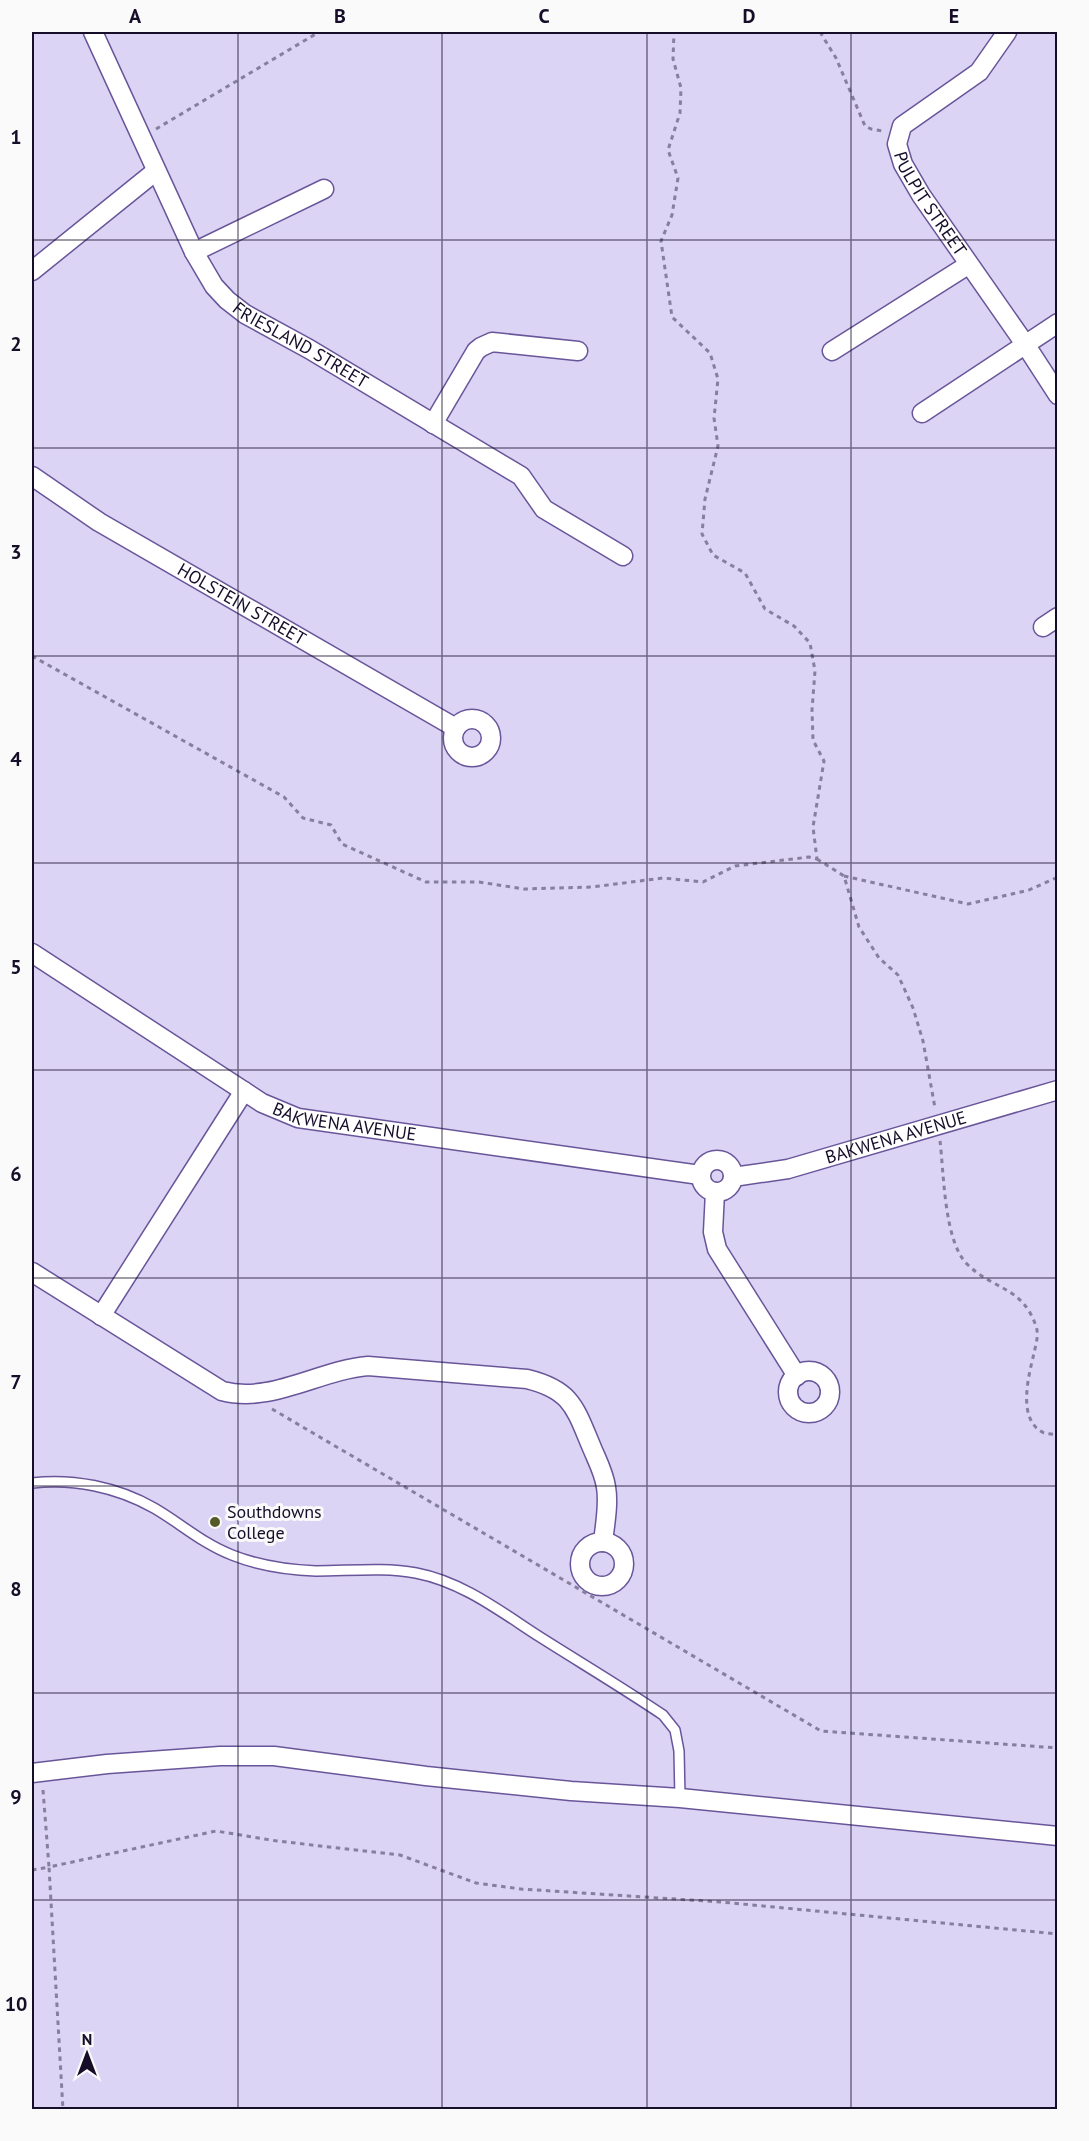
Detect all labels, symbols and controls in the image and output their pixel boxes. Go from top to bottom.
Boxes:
text: A [129,3,142,29]
text: B [334,3,346,29]
text: C [538,3,550,29]
text: D [743,3,756,29]
text: E [949,3,959,29]
text: 1 [10,124,22,150]
street label: PULPIT STREET [889,149,972,260]
street label: FRIESLAND STREET [228,297,373,393]
text: 2 [10,331,22,357]
text: 3 [10,539,22,565]
street label: HOLSTEIN STREET [174,558,310,650]
text: 4 [10,746,22,772]
text: 5 [10,954,22,980]
street label: BAKWENA AVENUE [269,1097,418,1146]
street label: BAKWENA AVENUE [823,1105,969,1168]
text: 6 [10,1161,22,1187]
text: 7 [10,1369,22,1395]
place label: Southdowns College [227,1500,322,1544]
marker: Southdowns College [208,1515,222,1529]
text: 8 [10,1576,22,1602]
text: 9 [10,1784,22,1810]
text: 10 [5,1991,27,2017]
north arrow [57,2024,117,2084]
text: N [82,2029,92,2049]

